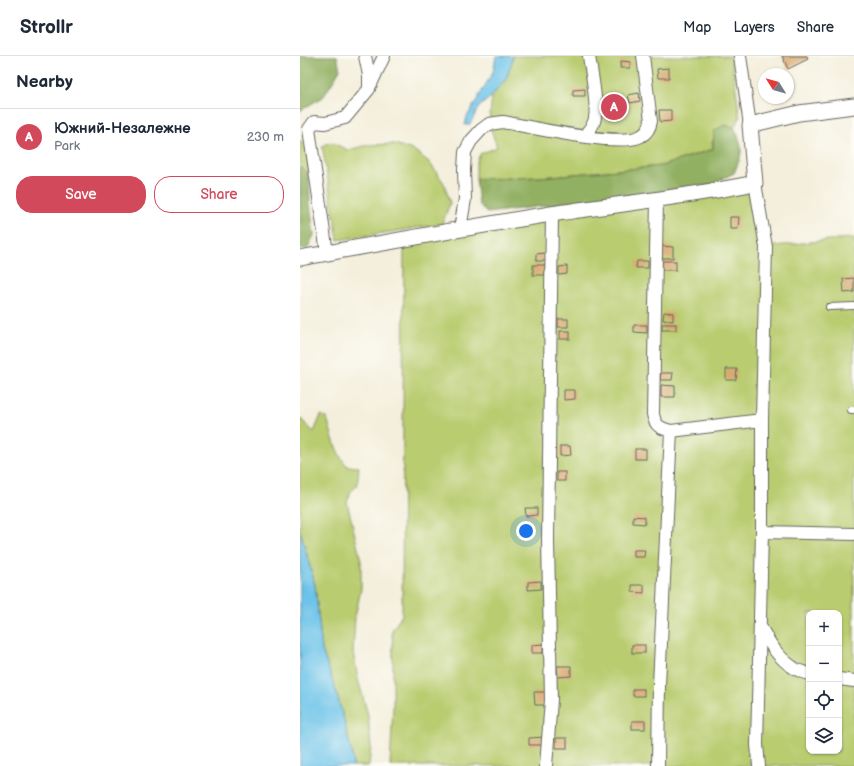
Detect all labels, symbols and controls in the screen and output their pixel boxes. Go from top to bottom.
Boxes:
text: Strollr [20,16,73,39]
text: Map [683,19,711,36]
text: Layers [733,19,775,36]
text: Share [797,19,834,36]
north arrow [758,68,794,104]
text: Nearby [16,72,73,92]
pin: A [601,92,627,122]
text: Южний-Незалежне [54,119,191,138]
text: A [25,129,33,145]
text: 230 m [247,129,284,145]
text: Park [54,138,80,154]
button: Save [16,176,146,213]
button: Share [154,176,284,213]
your location [516,521,536,541]
map controls [806,610,842,754]
button: + [806,610,842,646]
button: − [806,646,842,682]
button: locate [806,682,842,718]
button: layers [806,718,842,754]

